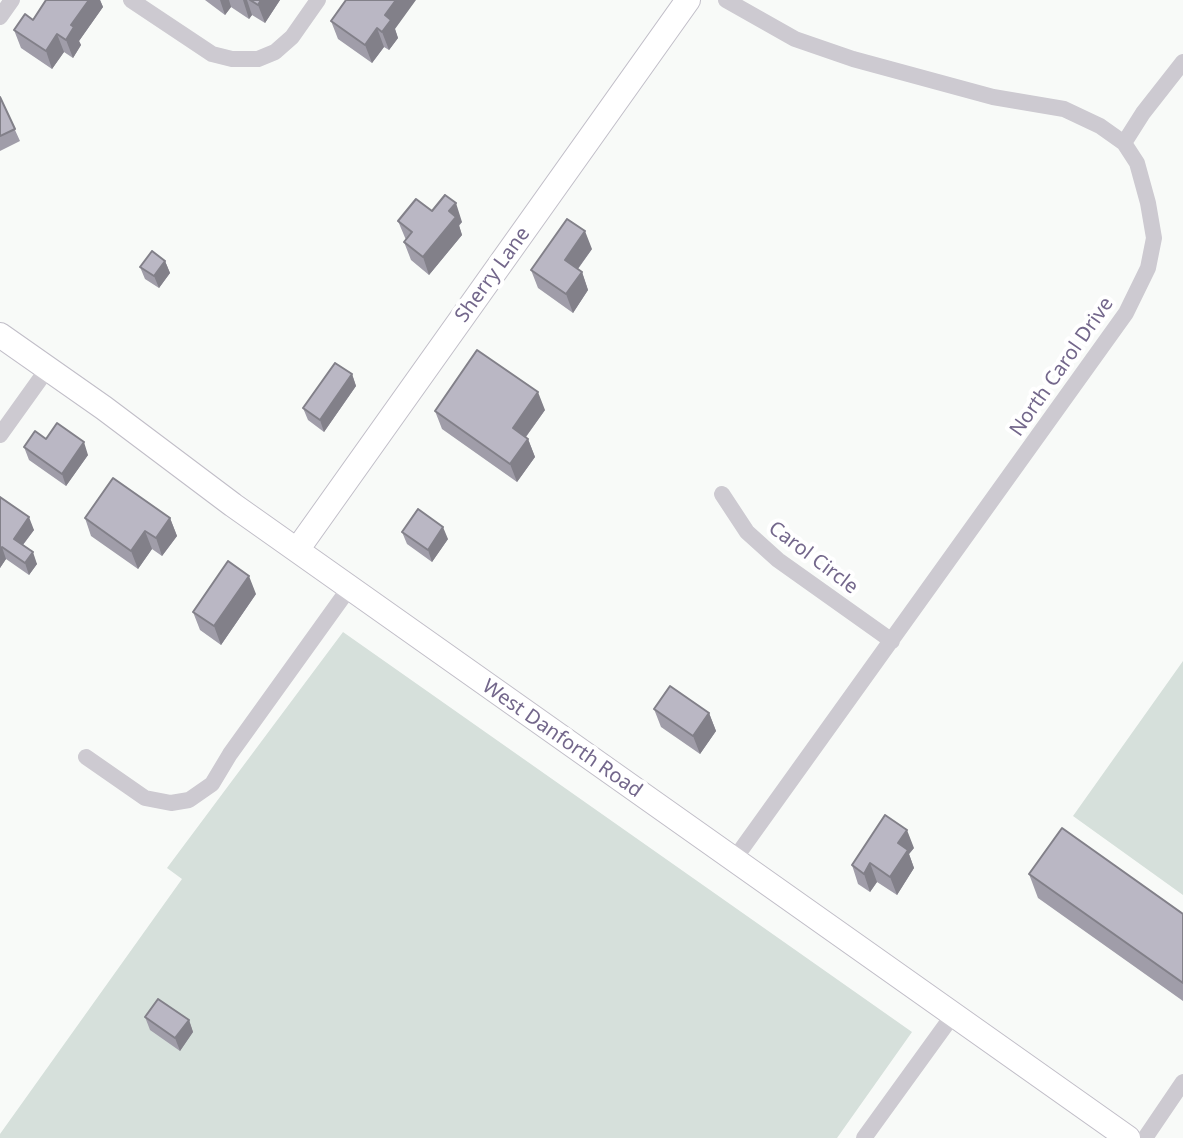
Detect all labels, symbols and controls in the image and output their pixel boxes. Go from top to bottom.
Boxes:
street label: Sherry Lane [450,223,536,327]
street label: North Carol Drive [1005,293,1119,441]
street label: Carol Circle [763,517,863,599]
street label: West Danforth Road [477,675,647,803]

